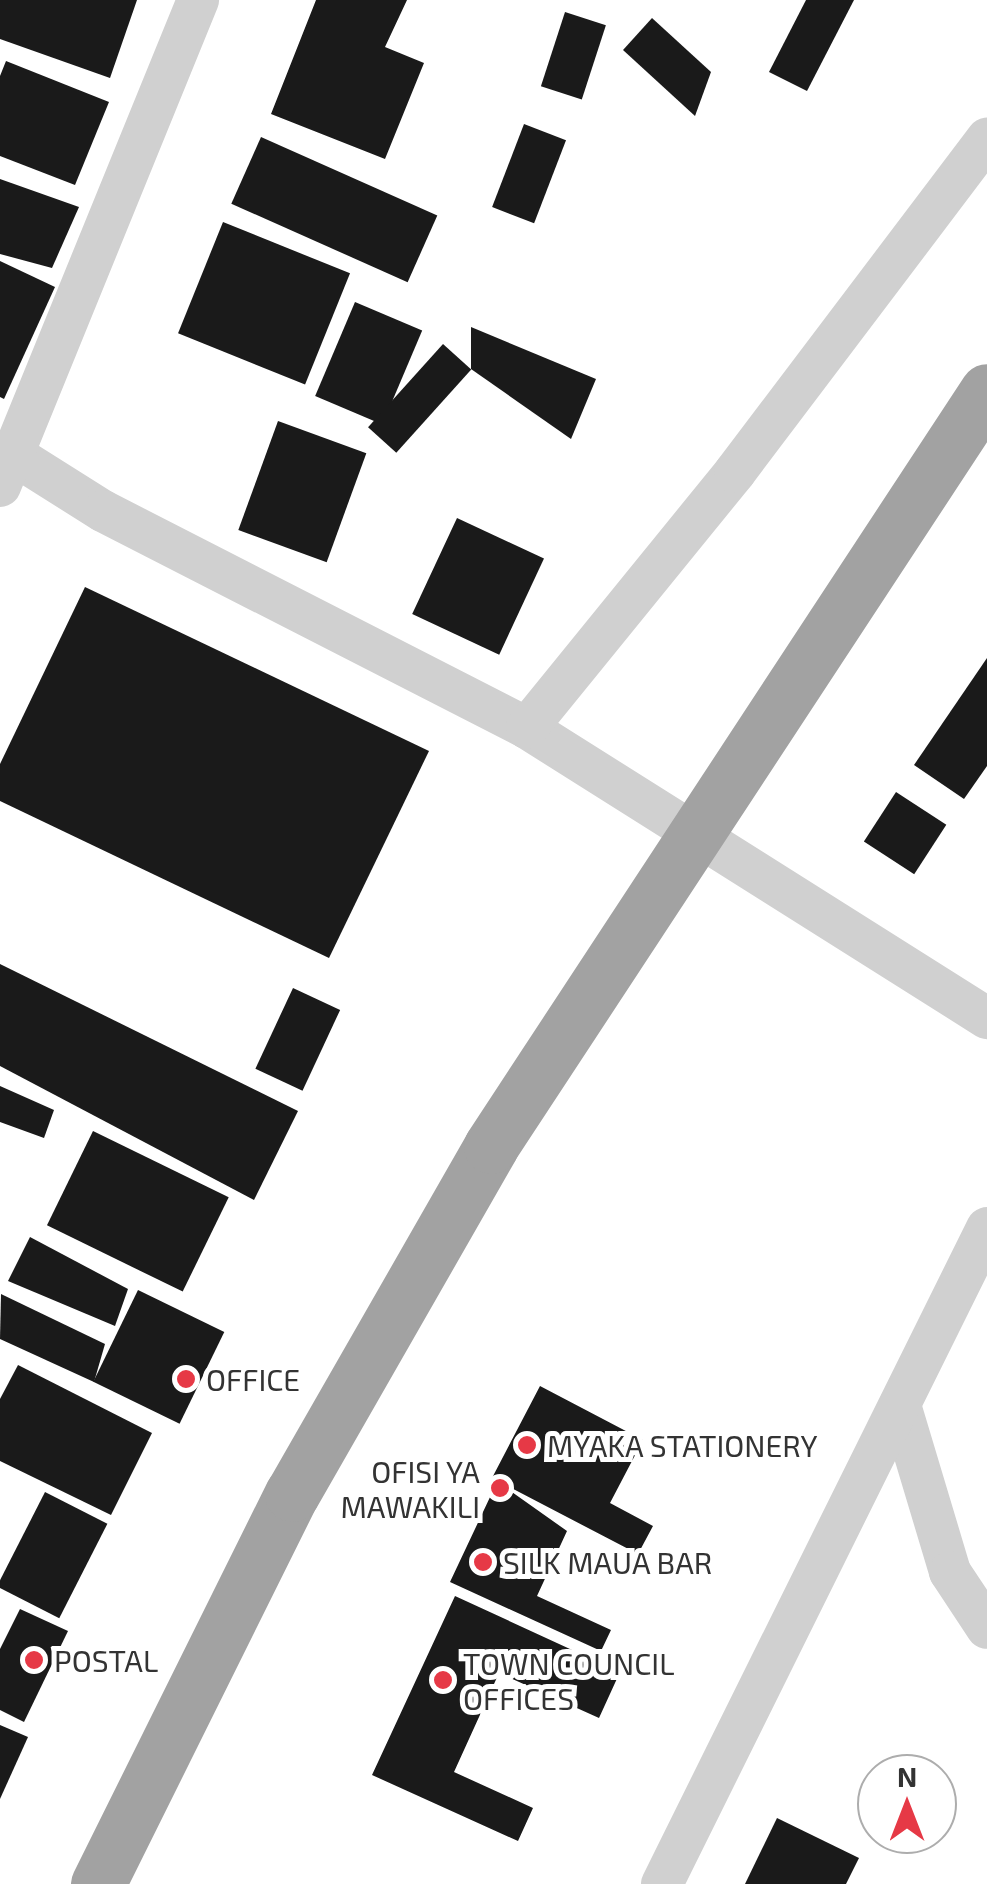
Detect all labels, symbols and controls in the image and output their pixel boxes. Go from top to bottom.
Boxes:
place label: OFFICE [206,1361,300,1397]
marker: OFFICE [175,1368,197,1390]
place label: MYAKA STATIONERY [547,1427,818,1463]
marker: MYAKA STATIONERY [516,1434,538,1456]
place label: OFISI YA MAWAKILI [340,1453,480,1524]
marker: OFISI YA MAWAKILI [489,1477,511,1499]
place label: SILK MAUA BAR [503,1544,713,1580]
marker: SILK MAUA BAR [472,1551,494,1573]
place label: POSTAL [54,1642,158,1678]
place label: TOWN COUNCIL OFFICES [463,1645,675,1716]
marker: POSTAL [23,1649,45,1671]
marker: TOWN COUNCIL OFFICES [432,1669,454,1691]
north arrow [857,1754,957,1854]
text: N [897,1759,917,1793]

